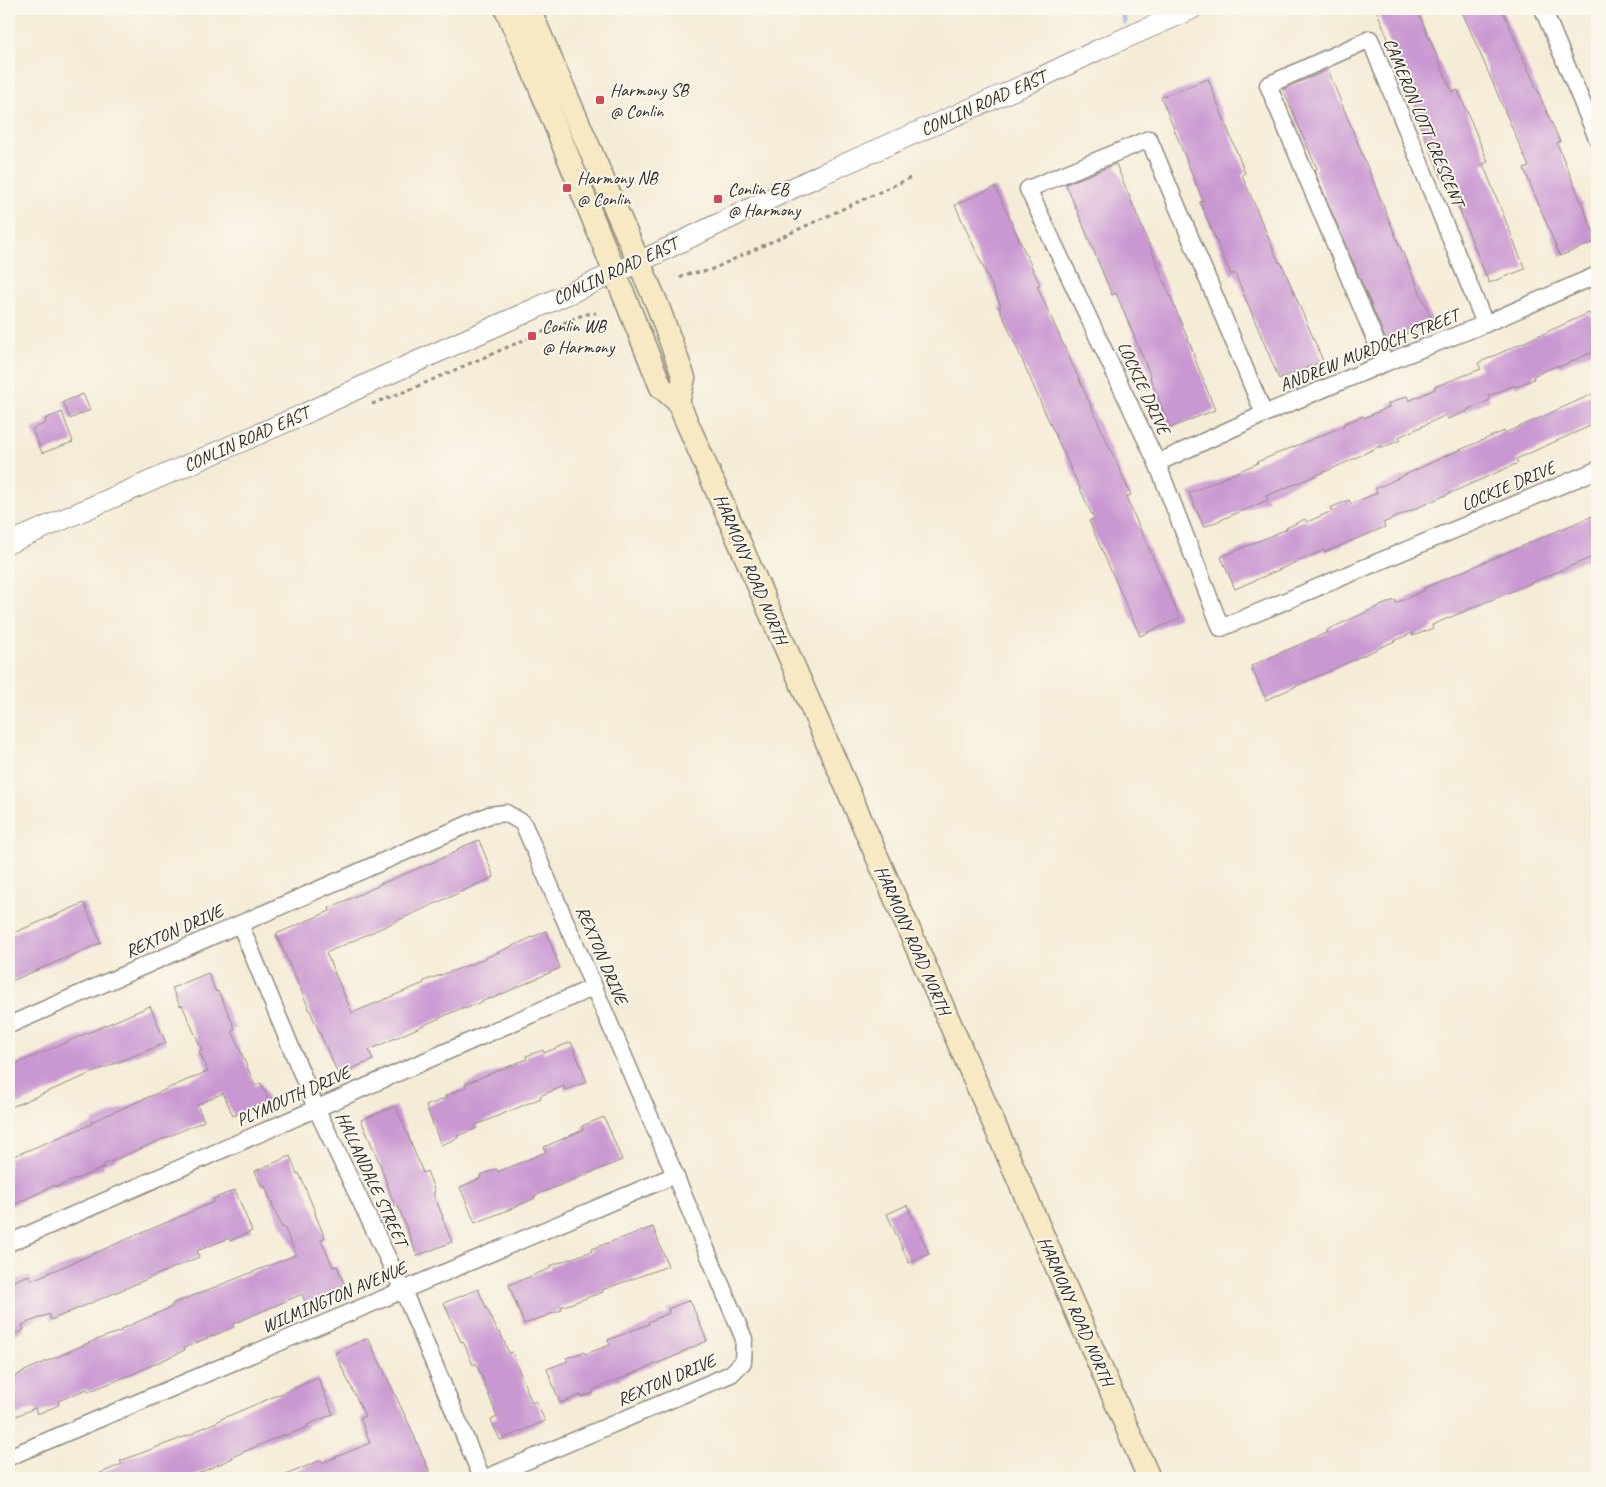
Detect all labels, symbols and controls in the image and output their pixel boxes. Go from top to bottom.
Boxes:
street label: CAMERON LOTT CRESCENT [1379,35,1471,213]
street label: CONLIN ROAD EAST [917,64,1053,140]
place label: Harmony SB @ Conlin [610,79,690,122]
marker: Harmony SB @ Conlin [594,94,606,106]
place label: Harmony NB @ Conlin [577,167,659,210]
place label: Conlin EB @ Harmony [728,178,802,221]
marker: Harmony NB @ Conlin [561,182,573,194]
marker: Conlin EB @ Harmony [712,193,724,205]
street label: CONLIN ROAD EAST [549,231,685,309]
street label: ANDREW MURDOCH STREET [1276,303,1465,396]
place label: Conlin WB @ Harmony [542,315,616,358]
marker: Conlin WB @ Harmony [526,330,538,342]
street label: LOCKIE DRIVE [1113,338,1176,440]
street label: CONLIN ROAD EAST [180,400,316,476]
street label: LOCKIE DRIVE [1458,456,1560,516]
street label: HARMONY ROAD NORTH [709,491,794,650]
street label: HARMONY ROAD NORTH [870,862,957,1021]
street label: REXTON DRIVE [122,899,229,962]
street label: REXTON DRIVE [571,903,634,1010]
street label: PLYMOUTH DRIVE [233,1060,355,1131]
street label: HALLANDALE STREET [331,1108,414,1253]
street label: HARMONY ROAD NORTH [1033,1233,1120,1392]
street label: WILMINGTON AVENUE [258,1256,412,1337]
street label: REXTON DRIVE [614,1348,721,1411]

